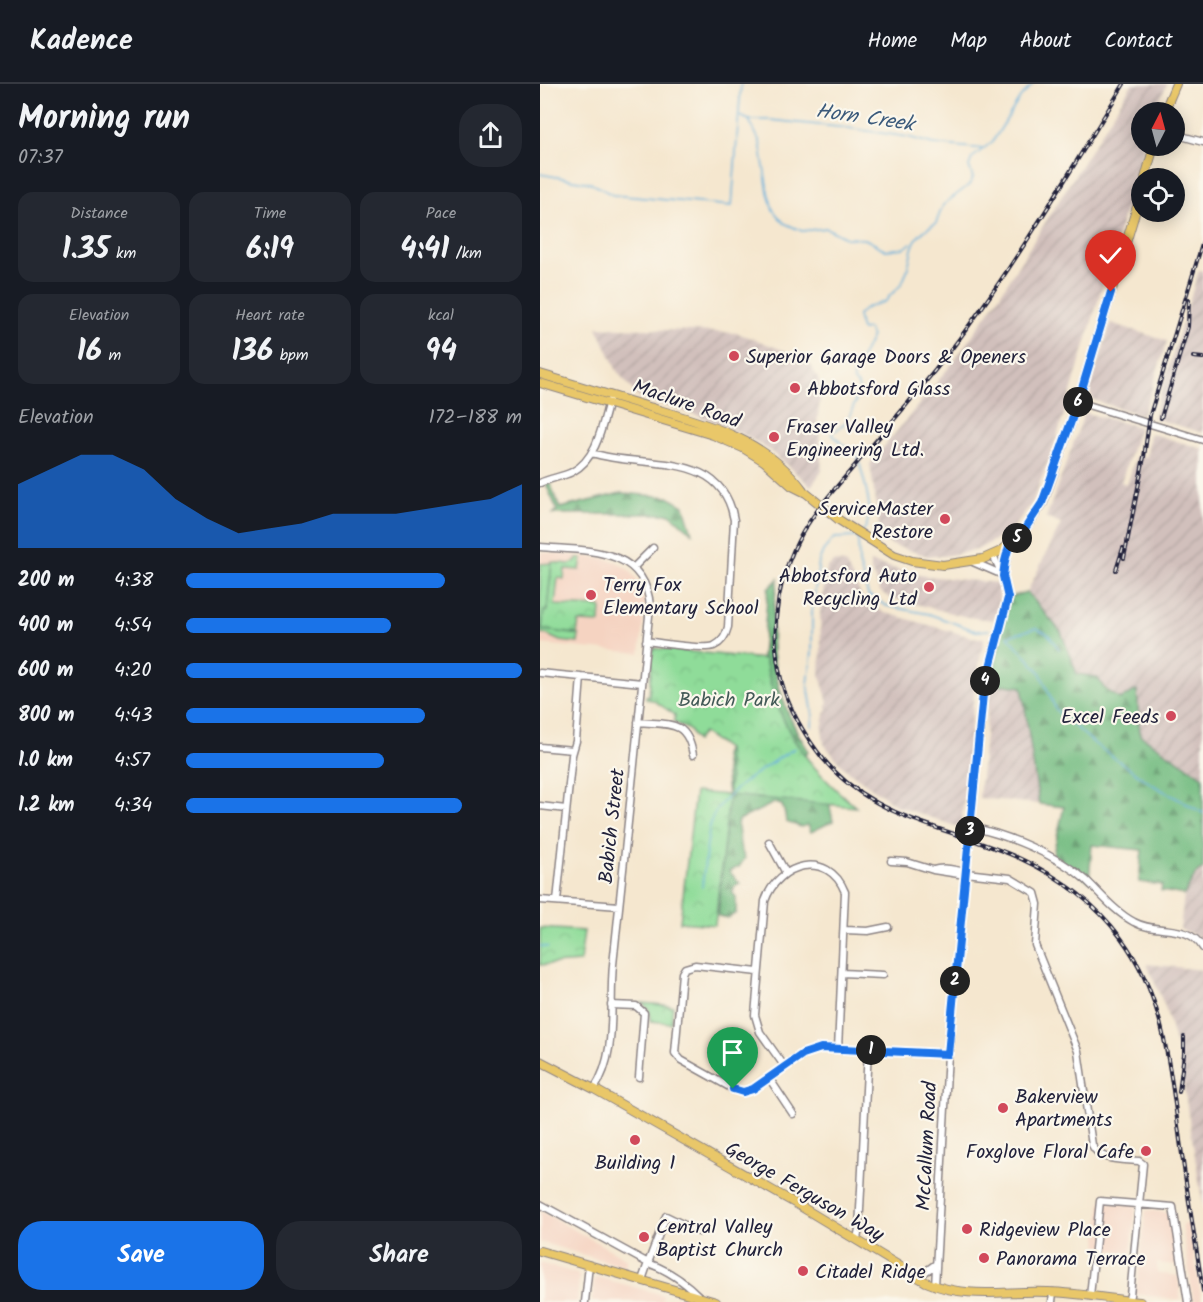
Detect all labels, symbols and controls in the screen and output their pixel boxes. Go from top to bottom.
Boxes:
text: Kadence [30,19,133,64]
text: Home [868,25,917,58]
text: Map [950,25,987,58]
text: About [1020,25,1071,58]
text: Contact [1104,25,1173,58]
text: Morning run [18,93,190,146]
water label: Horn Creek [814,95,919,142]
north arrow [1131,102,1185,156]
map controls [1131,102,1185,222]
button: share [459,104,522,167]
text: 07:37 [18,142,63,174]
button: locate [1131,168,1185,222]
text: Distance [70,201,128,226]
text: Time [254,201,286,226]
text: Pace [426,201,456,226]
text: 1.35 [62,226,110,274]
text: 6:19 [246,226,294,274]
text: 4:41 [400,226,449,274]
pin [1085,230,1136,292]
icon: check [1094,239,1127,272]
text: km [110,241,136,266]
text: /km [449,241,482,266]
text: Elevation [69,303,129,328]
text: Heart rate [235,303,305,328]
text: kcal [428,303,454,328]
text: 16 [77,328,102,376]
text: 136 [232,328,273,376]
text: 94 [425,328,457,376]
place label: Superior Garage Doors & Openers [746,342,1026,374]
text: m [102,343,121,368]
text: bpm [273,343,308,368]
marker: Superior Garage Doors & Openers [727,349,741,363]
street label: Maclure Road [628,371,746,439]
place label: Abbotsford Glass [807,374,951,406]
marker: Abbotsford Glass [788,381,802,395]
pin: 6 [1063,387,1093,417]
text: 6 [1074,389,1082,414]
text: Elevation [18,402,94,434]
text: 172–188 m [428,402,522,434]
place label: Fraser Valley Engineering Ltd. [786,412,924,467]
marker: Fraser Valley Engineering Ltd. [767,430,781,444]
place label: ServiceMaster Restore [819,494,934,549]
marker: ServiceMaster Restore [938,512,952,526]
pin: 5 [1002,523,1032,553]
text: 5 [1013,525,1021,550]
place label: Abbotsford Auto Recycling Ltd [779,561,918,616]
text: 200 m [18,565,74,597]
text: 4:38 [114,565,153,597]
place label: Terry Fox Elementary School [603,570,759,625]
marker: Abbotsford Auto Recycling Ltd [922,580,936,594]
marker: Terry Fox Elementary School [584,588,598,602]
text: 400 m [18,610,74,642]
text: 4:54 [114,610,152,642]
text: 600 m [18,655,73,687]
text: 4:20 [114,655,152,687]
pin: 4 [970,666,1000,696]
text: 4 [981,668,989,693]
park label: Babich Park [678,685,780,717]
text: 800 m [18,700,74,732]
text: 4:43 [114,700,152,732]
place label: Excel Feeds [1061,702,1159,734]
marker: Excel Feeds [1164,709,1178,723]
text: 1.0 km [18,745,73,777]
text: 4:57 [114,745,150,777]
street label: Babich Street [591,767,635,885]
text: 1.2 km [18,790,74,822]
text: 4:34 [114,790,152,822]
pin: 3 [955,816,985,846]
text: 3 [966,818,974,843]
pin: 2 [940,966,970,996]
text: 2 [950,968,960,993]
pin [707,1027,758,1089]
pin: 1 [856,1035,886,1065]
icon: arrive [716,1036,749,1069]
text: 1 [869,1037,873,1062]
street label: McCallum Road [909,1080,947,1212]
place label: Bakerview Apartments [1015,1082,1113,1137]
marker: Bakerview Apartments [996,1101,1010,1115]
marker: Building 1 [628,1133,642,1147]
street label: George Ferguson Way [718,1134,890,1252]
place label: Foxglove Floral Cafe [966,1137,1134,1169]
marker: Foxglove Floral Cafe [1139,1144,1153,1158]
place label: Building 1 [594,1148,676,1180]
place label: Central Valley Baptist Church [656,1212,783,1267]
place label: Ridgeview Place [979,1215,1111,1247]
button: Save [18,1221,264,1290]
button: Share [276,1221,522,1290]
marker: Ridgeview Place [960,1222,974,1236]
marker: Central Valley Baptist Church [637,1230,651,1244]
place label: Panorama Terrace [996,1244,1146,1276]
marker: Panorama Terrace [977,1251,991,1265]
place label: Citadel Ridge [815,1257,926,1289]
marker: Citadel Ridge [796,1264,810,1278]

